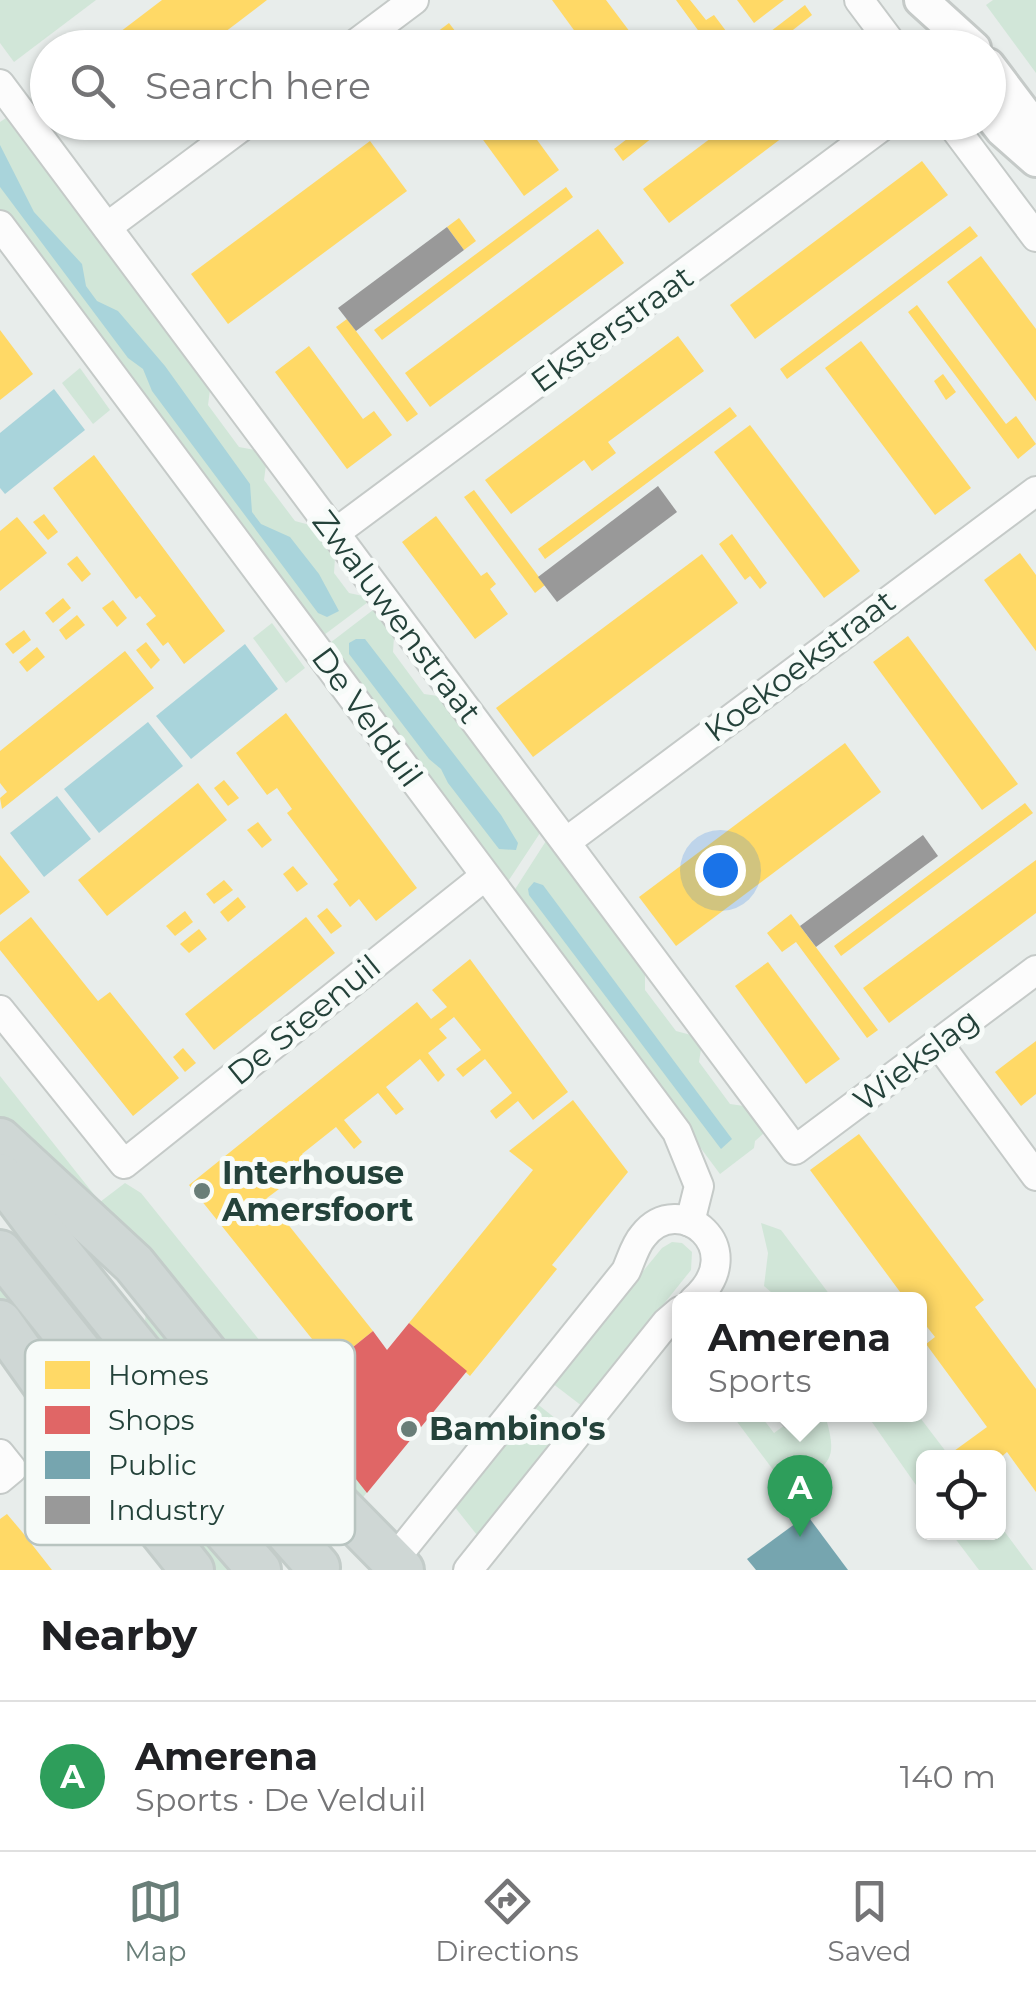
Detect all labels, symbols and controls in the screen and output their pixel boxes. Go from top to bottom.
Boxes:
search box [30,30,1006,140]
icon: search [65,58,120,113]
text: Search here [145,62,371,109]
street label: Eksterstraat [523,257,700,401]
street label: Zwaluwenstraat [305,503,490,731]
street label: Koekoekstraat [697,581,903,750]
street label: De Velduil [304,639,431,794]
your location [695,845,746,896]
street label: De Steenuil [219,946,388,1093]
street label: Wiekslag [845,1000,986,1119]
place label: Interhouse Amersfoort [221,1153,414,1229]
marker: Interhouse Amersfoort [191,1180,213,1202]
popup [672,1292,927,1422]
text: Amerena [708,1314,891,1361]
legend [25,1340,355,1545]
text: Homes [108,1358,209,1392]
text: Sports [708,1361,811,1400]
text: Shops [108,1403,194,1437]
place label: Bambino's [429,1409,606,1448]
marker: Bambino's [398,1418,420,1440]
text: Public [108,1448,197,1482]
map controls [916,1450,1006,1540]
button: locate [916,1450,1006,1540]
pin: A [768,1454,832,1537]
text: Industry [108,1493,225,1527]
text: Nearby [40,1609,197,1661]
text: Amerena [135,1733,318,1780]
text: A [60,1757,85,1796]
text: 140 m [900,1757,996,1796]
text: Sports · De Velduil [135,1780,426,1819]
tab: Map [124,1874,187,1968]
tab: Directions [435,1874,579,1968]
tab: Saved [827,1874,912,1968]

